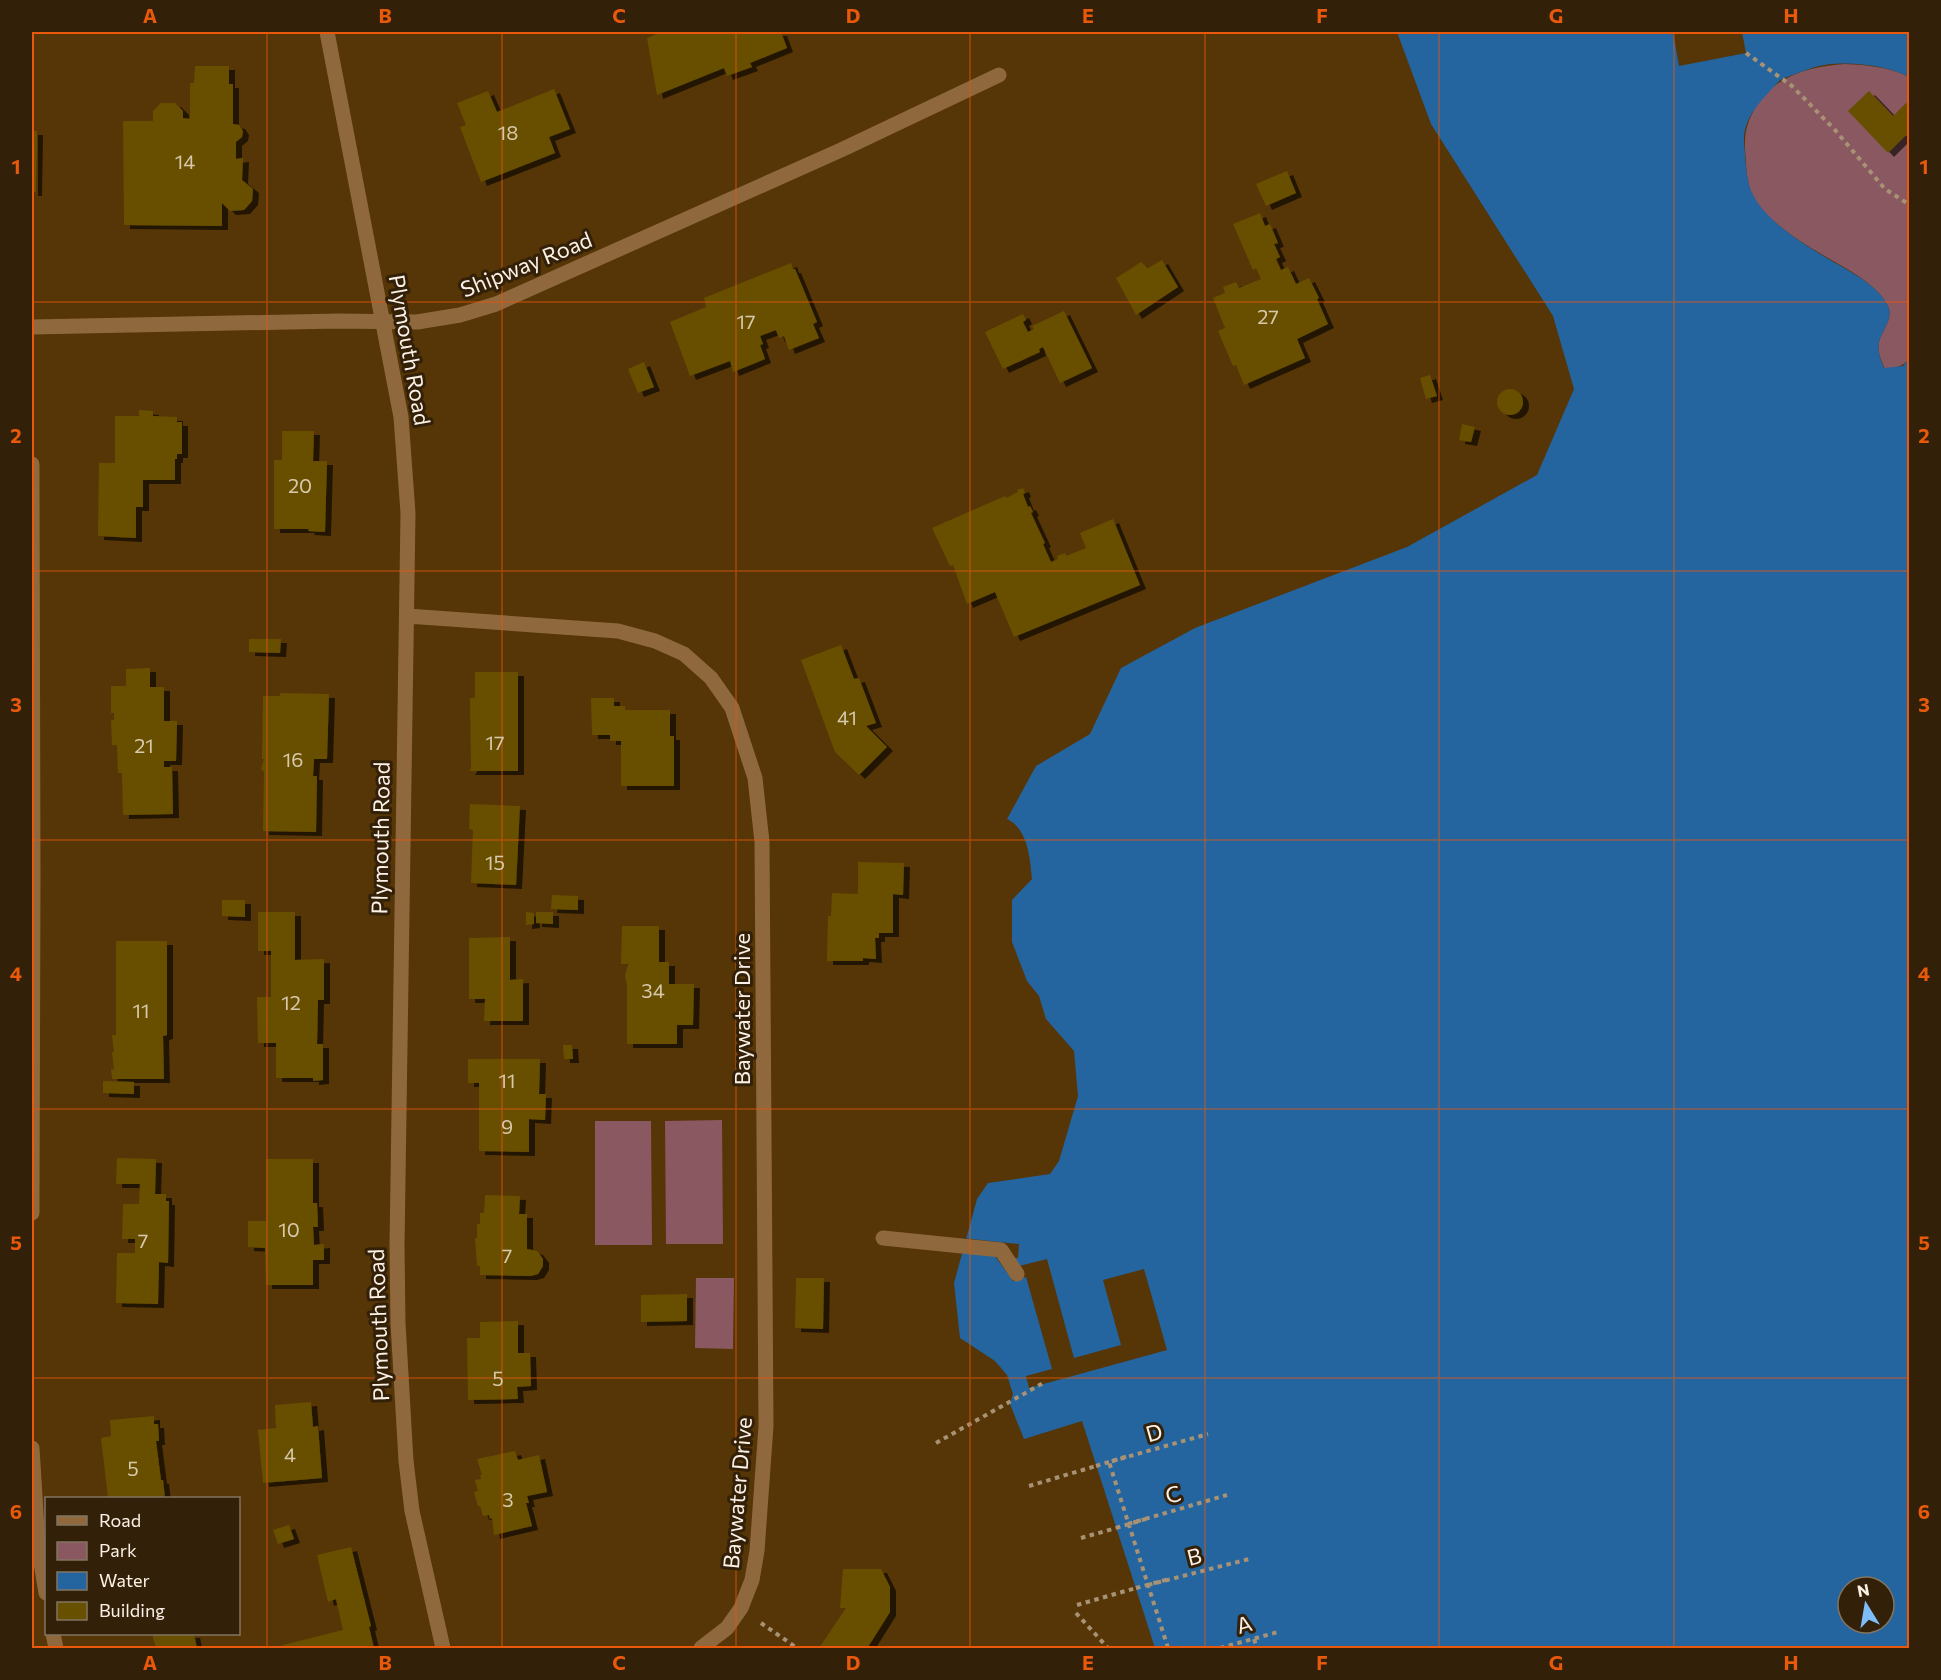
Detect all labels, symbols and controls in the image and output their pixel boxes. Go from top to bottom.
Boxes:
text: A [143,3,157,27]
text: B [378,3,392,27]
text: C [612,3,626,27]
text: D [846,3,860,27]
text: E [1082,3,1094,27]
text: F [1316,3,1328,27]
text: G [1549,3,1563,27]
text: H [1784,3,1799,27]
house number: 18 [498,120,518,144]
house number: 14 [175,149,195,173]
text: 1 [11,154,21,178]
text: 1 [1919,154,1929,178]
street label: Shipway Road [456,225,596,303]
street label: Plymouth Road [383,273,437,427]
house number: 27 [1257,304,1279,328]
house number: 17 [736,309,756,333]
text: 2 [10,423,22,447]
text: 2 [1918,423,1930,447]
house number: 20 [288,473,312,497]
text: 3 [10,692,22,716]
text: 3 [1918,692,1930,716]
house number: 41 [837,705,857,729]
house number: 17 [485,730,505,754]
house number: 21 [134,733,154,757]
house number: 16 [283,747,303,771]
street label: Plymouth Road [365,761,395,915]
house number: 15 [485,850,505,874]
street label: Baywater Drive [728,933,755,1085]
text: 4 [10,961,22,985]
text: 4 [1918,961,1930,985]
house number: 34 [641,978,665,1002]
house number: 12 [281,990,301,1014]
house number: 11 [132,998,150,1022]
house number: 11 [498,1068,516,1092]
house number: 9 [501,1114,513,1138]
house number: 10 [278,1217,300,1241]
house number: 7 [138,1228,148,1252]
text: 5 [10,1230,22,1254]
text: 5 [1918,1230,1930,1254]
house number: 7 [502,1243,512,1267]
street label: Plymouth Road [362,1248,394,1402]
house number: 5 [492,1366,504,1390]
street label: Baywater Drive [717,1416,757,1570]
street label: D [1142,1417,1166,1447]
house number: 4 [284,1442,296,1466]
house number: 5 [127,1456,139,1480]
street label: C [1162,1479,1184,1509]
house number: 3 [502,1487,514,1511]
legend [45,1497,240,1635]
text: 6 [10,1499,22,1523]
text: 6 [1918,1499,1930,1523]
text: Road [99,1509,141,1531]
text: Park [99,1539,137,1561]
street label: B [1184,1541,1204,1571]
text: Water [99,1569,150,1591]
north arrow [1836,1575,1896,1635]
text: N [1855,1579,1871,1600]
text: Building [99,1599,165,1621]
street label: A [1233,1609,1255,1639]
text: A [143,1650,157,1674]
text: B [378,1650,392,1674]
text: C [612,1650,626,1674]
text: D [846,1650,860,1674]
text: E [1082,1650,1094,1674]
text: F [1316,1650,1328,1674]
text: G [1549,1650,1563,1674]
text: H [1784,1650,1799,1674]

